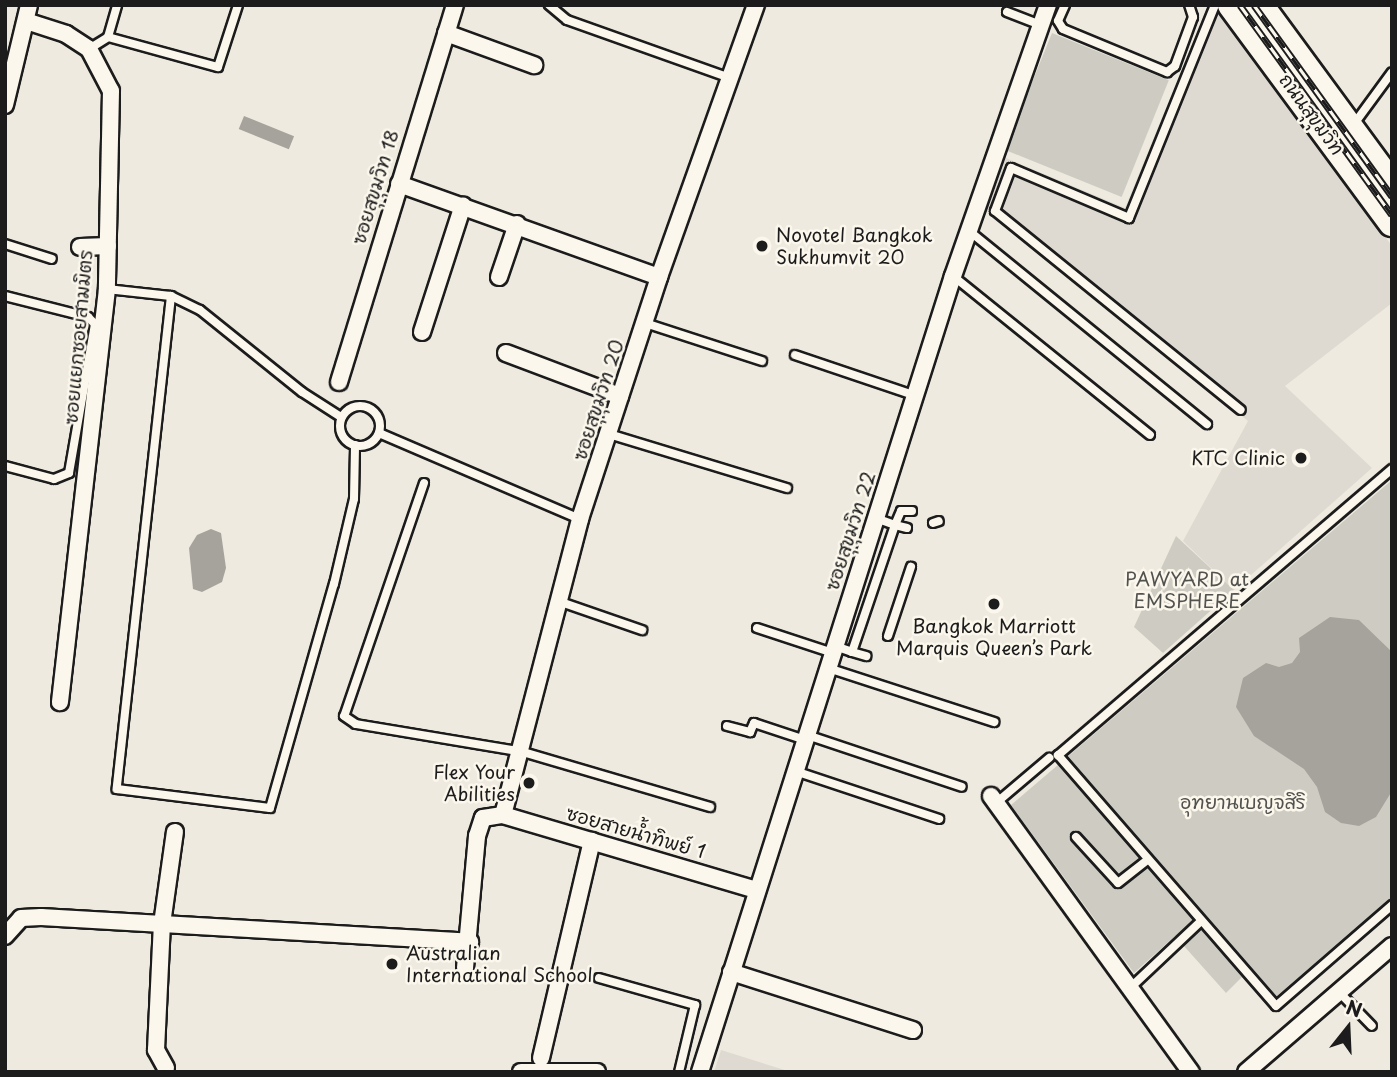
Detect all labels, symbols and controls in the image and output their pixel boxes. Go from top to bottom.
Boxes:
street label: ถนนสุขุมวิท [1275,69,1349,159]
street label: ซอยสุขุมวิท 18 [347,127,403,247]
place label: Novotel Bangkok Sukhumvit 20 [776,224,932,268]
marker: Novotel Bangkok Sukhumvit 20 [754,238,770,254]
street label: ซอยแยกซอยสามมิตร [59,248,97,426]
street label: ซอยสุขุมวิท 20 [568,337,628,463]
place label: KTC Clinic [1188,447,1285,469]
marker: KTC Clinic [1291,448,1311,468]
street label: ซอยสุขุมวิท 22 [820,468,880,594]
park label: PAWYARD at EMSPHERE [1125,568,1249,612]
marker: Bangkok Marriott Marquis Queen’s Park [986,596,1002,612]
place label: Bangkok Marriott Marquis Queen’s Park [896,615,1092,659]
place label: Flex Your Abilities [432,761,515,805]
marker: Flex Your Abilities [521,775,537,791]
park label: อุทยานเบญจสิริ [1180,791,1306,813]
street label: ซอยสายน้ำทิพย์ 1 [564,801,708,863]
place label: Australian International School [406,942,593,986]
marker: Australian International School [384,956,400,972]
text: N [1343,992,1366,1024]
north arrow [1313,993,1383,1063]

